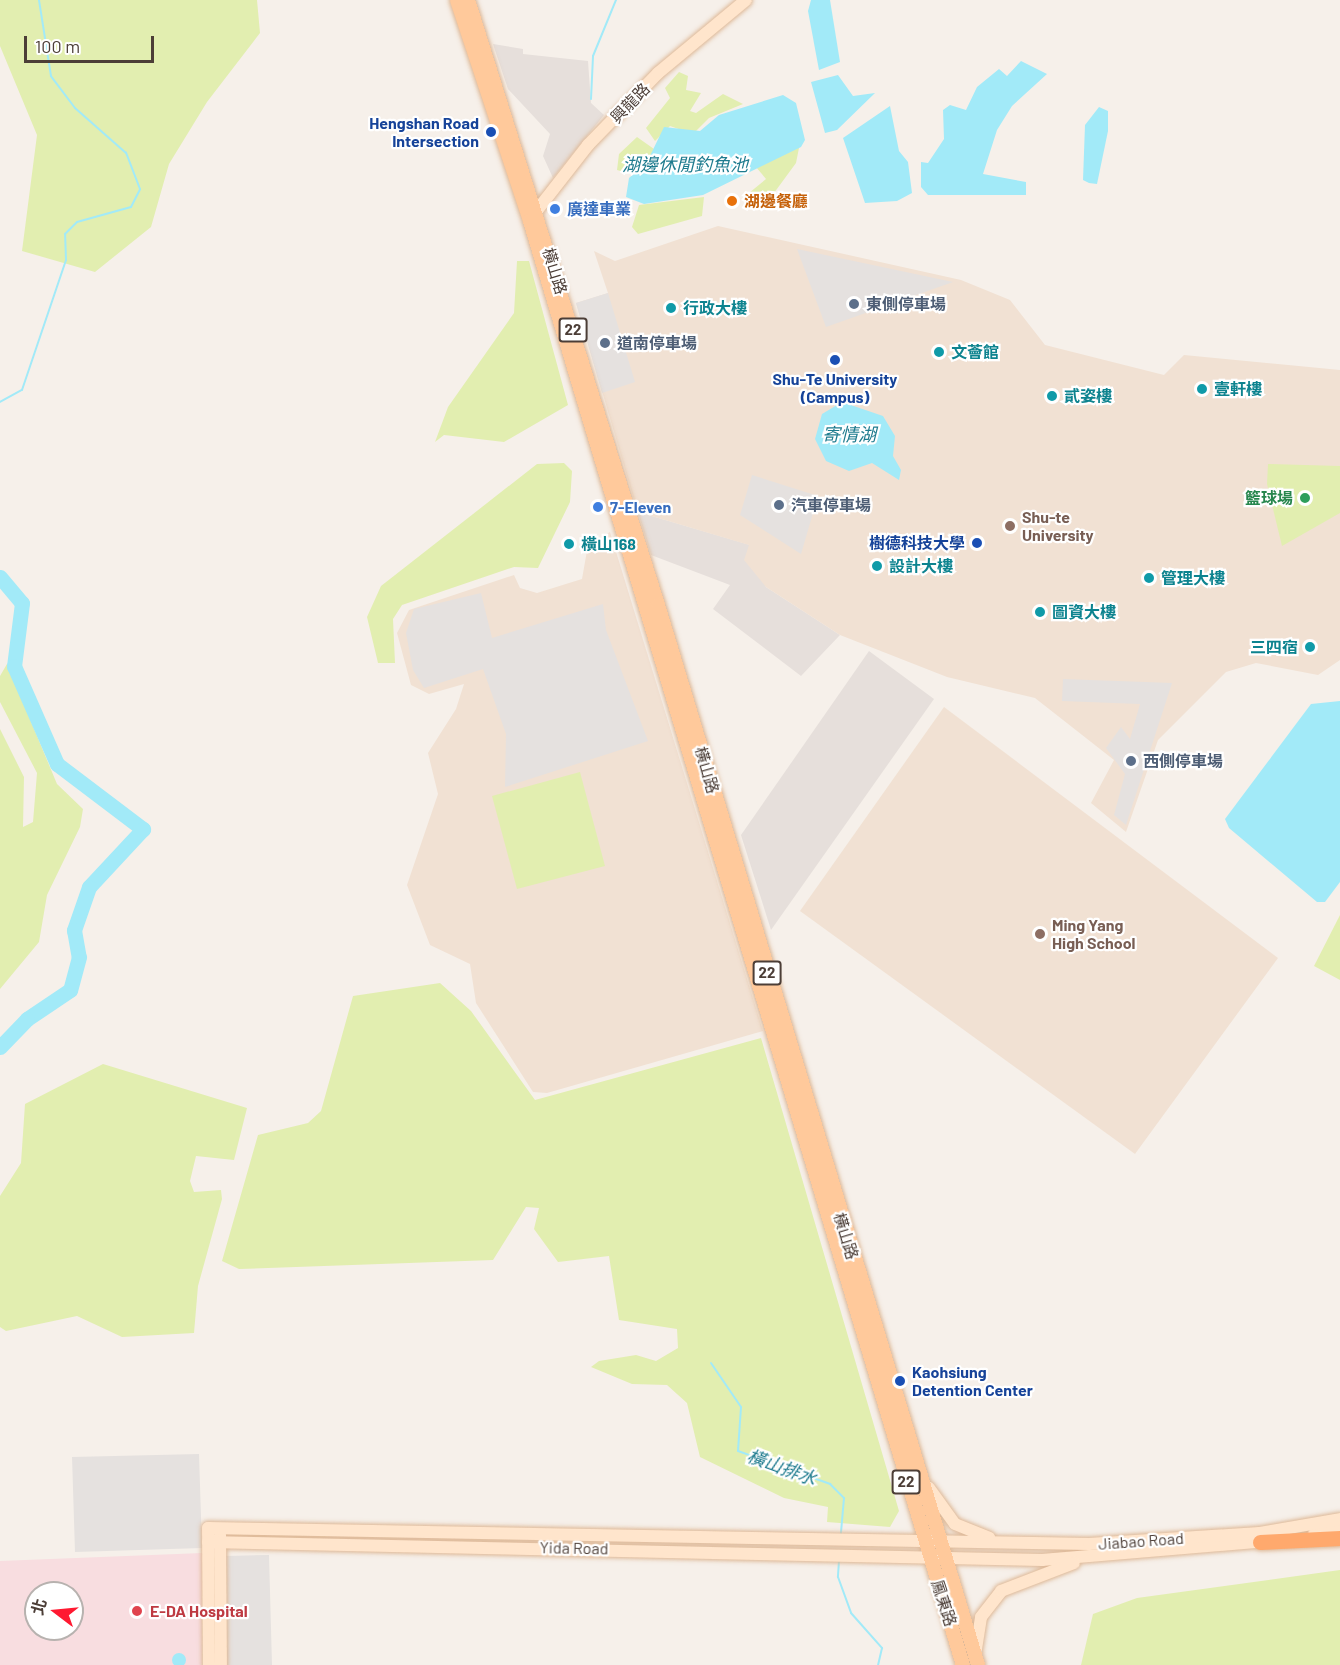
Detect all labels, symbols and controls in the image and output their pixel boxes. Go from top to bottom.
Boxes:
scale bar [27,24,158,62]
text: 100 m [35,35,80,57]
street label: 興龍路 [606,79,654,127]
place label: Hengshan Road Intersection [369,113,479,151]
marker: Hengshan Road Intersection [484,125,498,139]
water label: 湖邊休閒釣魚池 [622,153,748,175]
place label: 湖邊餐廳 [744,191,808,211]
marker: 湖邊餐廳 [725,194,739,208]
place label: 廣達車業 [567,199,631,219]
marker: 廣達車業 [548,202,562,216]
street label: 橫山路 [539,245,571,297]
place label: 東側停車場 [866,294,946,314]
marker: 東側停車場 [847,297,861,311]
place label: 行政大樓 [683,298,747,318]
marker: 行政大樓 [664,301,678,315]
road number: 22 [558,318,588,342]
place label: 道南停車場 [617,333,697,353]
marker: 道南停車場 [598,336,612,350]
place label: 文薈館 [951,342,999,362]
marker: 文薈館 [932,345,946,359]
marker: Shu-Te University (Campus) [828,353,842,367]
place label: Shu-Te University (Campus) [773,369,897,407]
place label: 壹軒樓 [1214,379,1262,399]
marker: 壹軒樓 [1195,382,1209,396]
place label: 貳姿樓 [1064,386,1112,406]
marker: 貳姿樓 [1045,389,1059,403]
water label: 寄情湖 [822,423,876,445]
place label: 籃球場 [1245,488,1293,508]
marker: 籃球場 [1298,491,1312,505]
place label: 汽車停車場 [791,495,871,515]
place label: 7-Eleven [610,497,671,517]
marker: 汽車停車場 [772,498,786,512]
marker: 7-Eleven [591,500,605,514]
place label: Shu-te University [1022,507,1094,545]
marker: Shu-te University [1003,519,1017,533]
place label: 樹德科技大學 [869,533,965,553]
place label: 橫山168 [581,534,636,554]
marker: 樹德科技大學 [970,536,984,550]
marker: 橫山168 [562,537,576,551]
place label: 設計大樓 [889,556,953,576]
marker: 設計大樓 [870,559,884,573]
place label: 管理大樓 [1161,568,1225,588]
marker: 管理大樓 [1142,571,1156,585]
place label: 圖資大樓 [1052,602,1116,622]
marker: 圖資大樓 [1033,605,1047,619]
place label: 三四宿 [1250,637,1298,657]
marker: 三四宿 [1303,640,1317,654]
street label: 橫山路 [691,744,723,796]
place label: 西側停車場 [1143,751,1223,771]
marker: 西側停車場 [1124,754,1138,768]
place label: Ming Yang High School [1052,915,1136,953]
marker: Ming Yang High School [1033,927,1047,941]
road number: 22 [752,961,782,985]
street label: 橫山路 [830,1210,862,1262]
place label: Kaohsiung Detention Center [912,1362,1033,1400]
marker: Kaohsiung Detention Center [893,1374,907,1388]
water label: 橫山排水 [744,1445,820,1489]
road number: 22 [891,1470,921,1494]
street label: Jiabao Road [1098,1528,1184,1554]
street label: Yida Road [540,1538,608,1558]
street label: 鳳東路 [927,1577,961,1629]
north arrow [24,1581,84,1641]
text: 北 [27,1596,49,1617]
place label: E-DA Hospital [150,1601,248,1621]
marker: E-DA Hospital [128,1602,146,1620]

